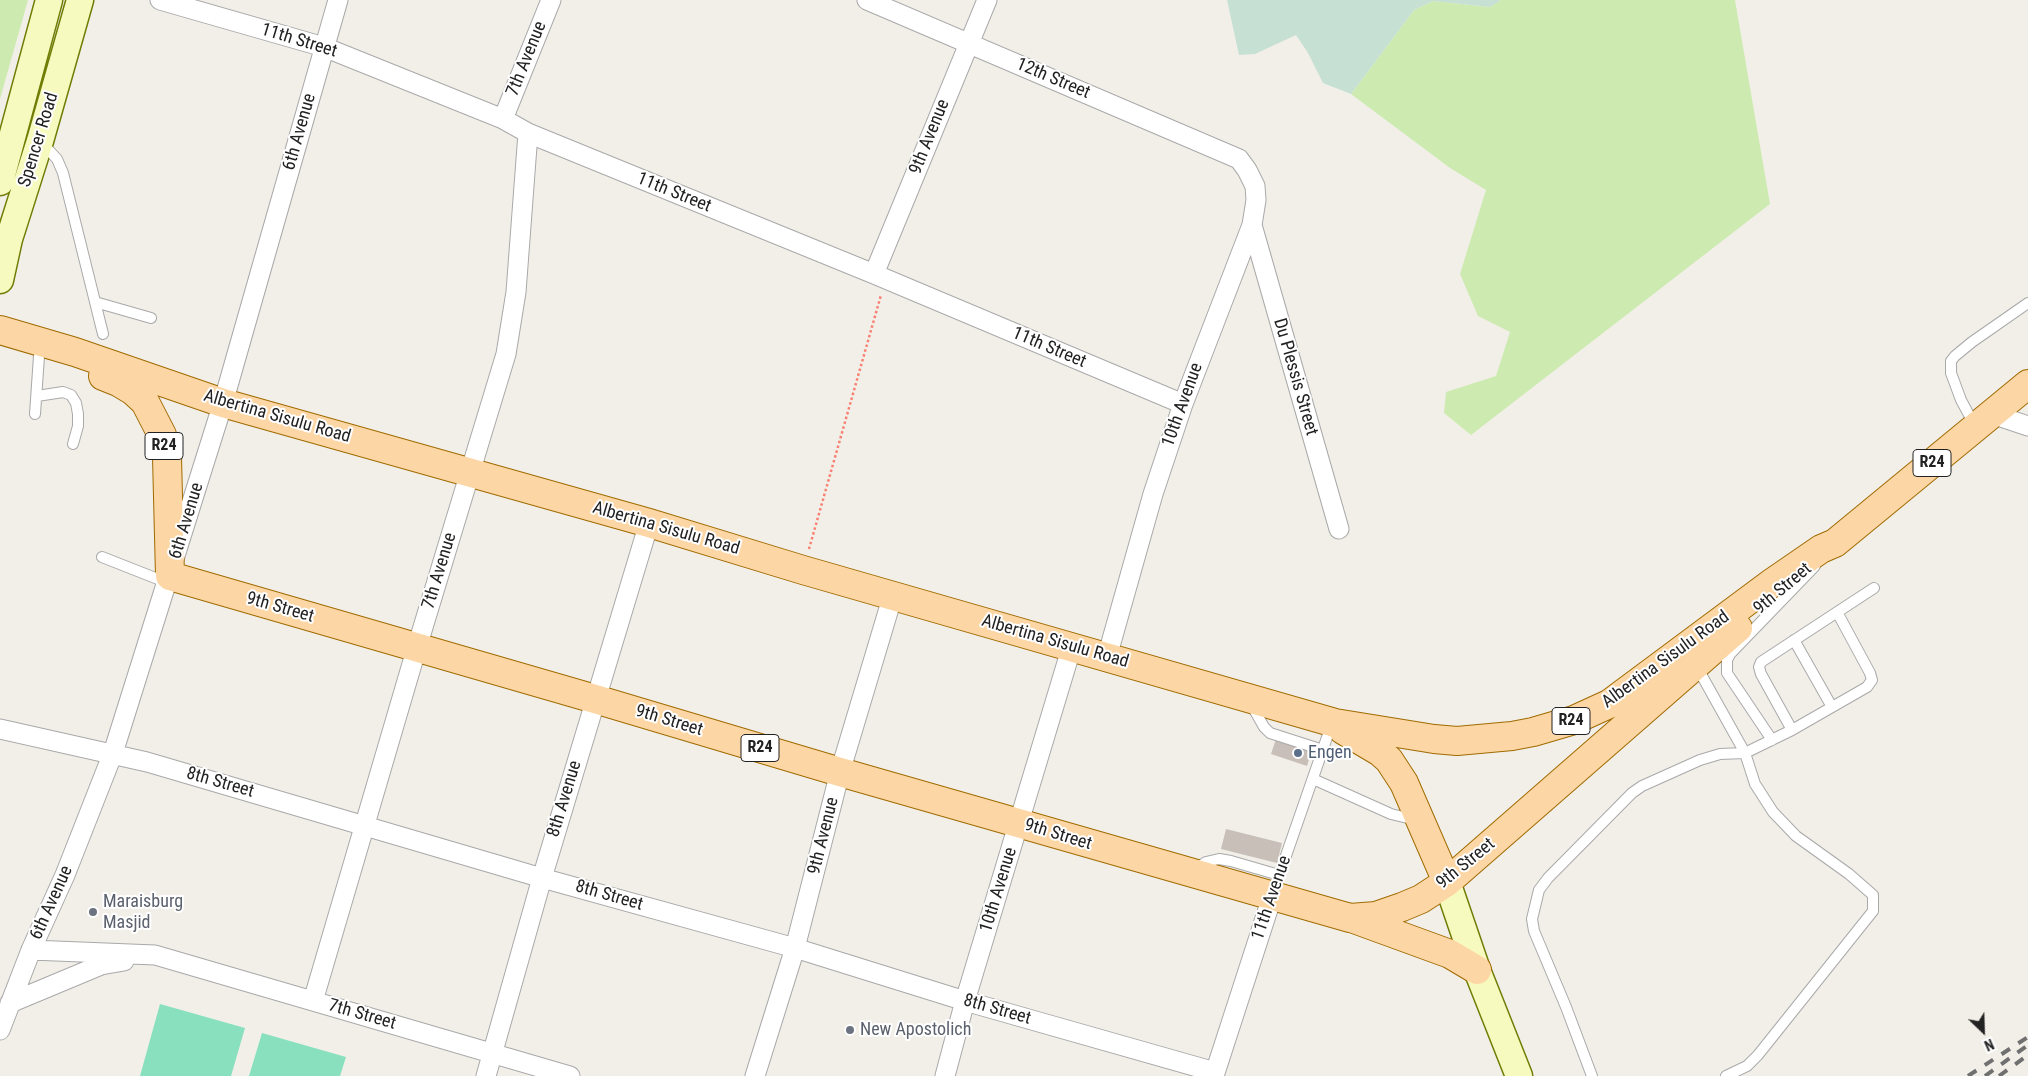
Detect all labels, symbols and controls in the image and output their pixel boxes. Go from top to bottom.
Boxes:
street label: 7th Avenue [502,18,552,100]
street label: 11th Street [258,19,340,63]
street label: 12th Street [1013,54,1093,104]
street label: Spencer Road [14,90,64,190]
street label: 6th Avenue [279,91,321,173]
street label: 9th Avenue [905,96,955,178]
street label: 11th Street [634,168,714,218]
street label: Du Plessis Street [1268,316,1322,438]
street label: 11th Street [1009,323,1089,373]
street label: 10th Avenue [1158,360,1208,450]
street label: Albertina Sisulu Road [201,386,353,448]
road number: R24 [145,432,183,460]
road number: R24 [1913,449,1951,476]
street label: 6th Avenue [165,480,209,562]
street label: Albertina Sisulu Road [590,498,742,560]
street label: 7th Avenue [418,530,462,612]
street label: 9th Street [1750,558,1816,620]
street label: 9th Street [244,588,316,628]
street label: Albertina Sisulu Road [1598,607,1734,713]
street label: Albertina Sisulu Road [979,611,1131,673]
street label: 9th Street [633,701,705,741]
road number: R24 [1552,708,1590,734]
road number: R24 [741,734,779,761]
place label: Engen [1308,742,1352,764]
marker: Engen [1292,747,1304,759]
street label: 8th Avenue [543,758,587,840]
street label: 8th Street [184,763,256,803]
street label: 9th Avenue [804,795,844,877]
street label: 9th Street [1022,815,1094,855]
street label: 9th Street [1432,834,1500,894]
street label: 10th Avenue [976,845,1022,935]
street label: 11th Avenue [1248,853,1296,943]
street label: 6th Avenue [26,863,78,943]
street label: 8th Street [573,876,645,916]
place label: Maraisburg Masjid [103,891,183,934]
marker: Maraisburg Masjid [87,906,99,918]
street label: 8th Street [961,990,1033,1030]
street label: 7th Street [326,995,398,1035]
north arrow [1958,1006,2008,1056]
place label: New Apostolich [860,1019,971,1041]
marker: New Apostolich [844,1024,856,1036]
text: N [1982,1036,1996,1054]

